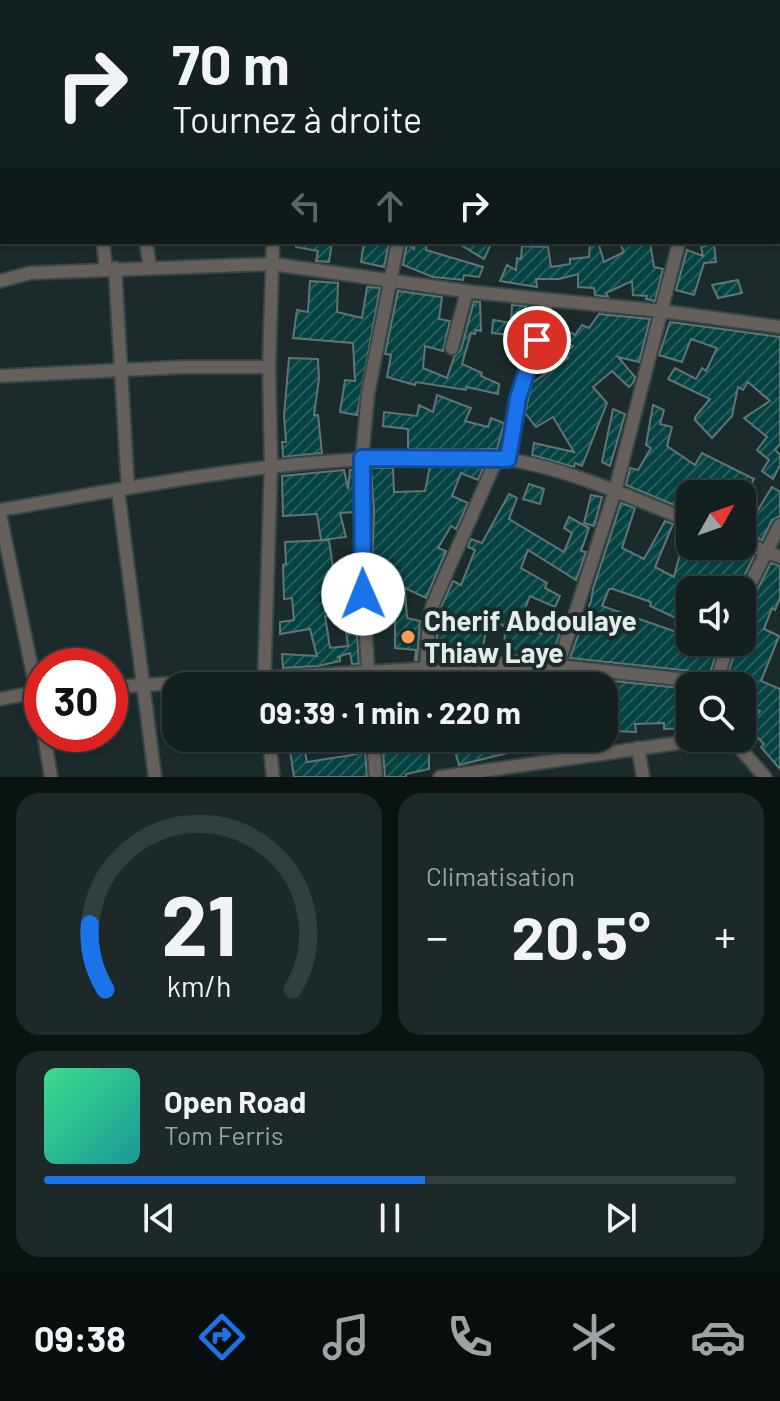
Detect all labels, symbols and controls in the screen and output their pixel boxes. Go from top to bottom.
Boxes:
text: 70 m [172,29,290,96]
icon: right [40,32,144,136]
text: Tournez à droite [172,97,422,140]
icon: left [284,184,328,228]
icon: ahead [368,184,412,228]
icon: right [452,184,496,228]
pin [503,306,571,374]
icon: arrive [515,318,559,362]
north arrow [676,480,756,560]
map controls [676,480,756,752]
position arrow [321,552,405,636]
button: sound [676,576,756,656]
place label: Cherif Abdoulaye Thiaw Laye [424,603,637,669]
marker: Cherif Abdoulaye Thiaw Laye [399,628,417,646]
speed limit sign: 30 [24,648,128,752]
button: search [676,672,756,752]
text: 09:39 · 1 min · 220 m [259,694,521,730]
text: Climatisation [426,860,575,891]
text: 21 [161,873,237,973]
text: 20.5° [512,900,650,972]
text: − [426,909,448,962]
text: + [714,909,736,962]
text: km/h [167,968,231,1003]
text: Open Road [164,1083,306,1119]
text: Tom Ferris [164,1119,284,1150]
icon: previous [137,1196,181,1240]
icon: pause [368,1196,412,1240]
icon: next [599,1196,643,1240]
icon: directions [194,1309,250,1365]
icon: music [318,1309,374,1365]
icon: phone [442,1309,498,1365]
icon: climate [566,1309,622,1365]
icon: car [690,1309,746,1365]
text: 09:38 [34,1316,126,1359]

